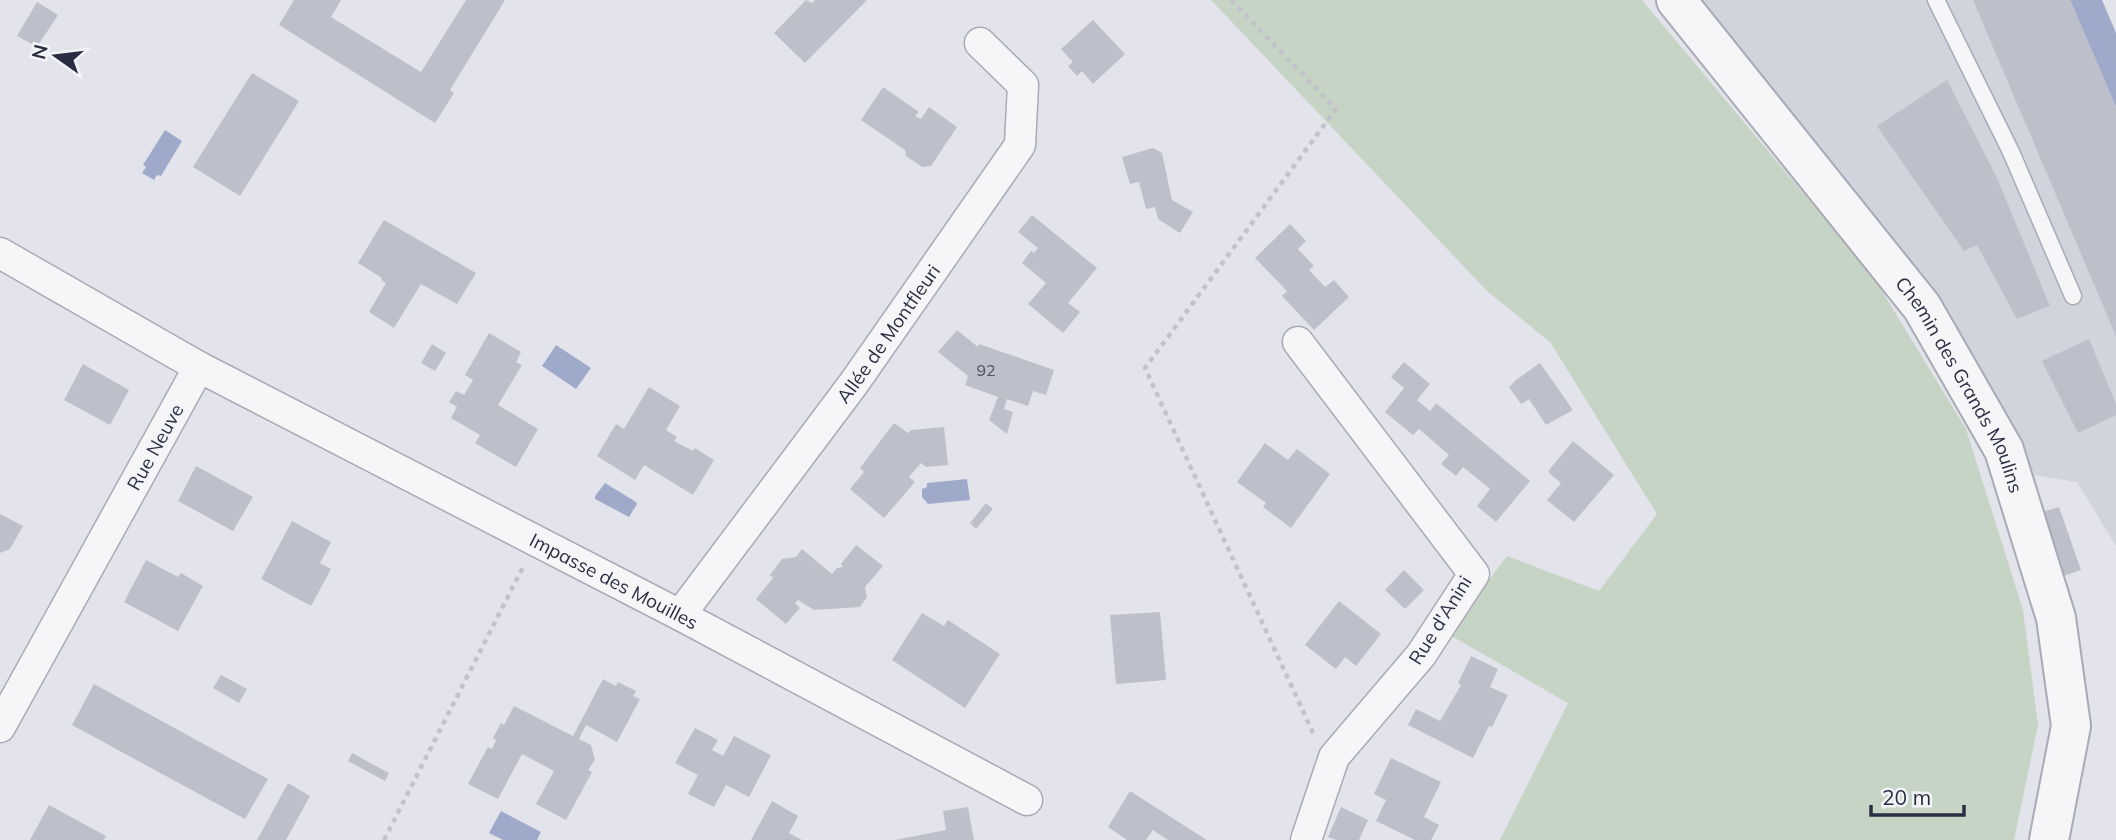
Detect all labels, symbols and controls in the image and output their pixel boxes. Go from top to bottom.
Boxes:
north arrow [21,21,91,91]
text: N [26,42,53,62]
street label: Allée de Montfleuri [831,260,945,408]
street label: Chemin des Grands Moulins [1890,272,2029,496]
house number: 92 [976,360,996,380]
street label: Rue Neuve [121,400,189,494]
street label: Impasse des Mouilles [526,528,702,635]
street label: Rue d'Anini [1403,571,1477,669]
scale bar [1871,774,1964,818]
text: 20 m [1882,784,1931,810]

